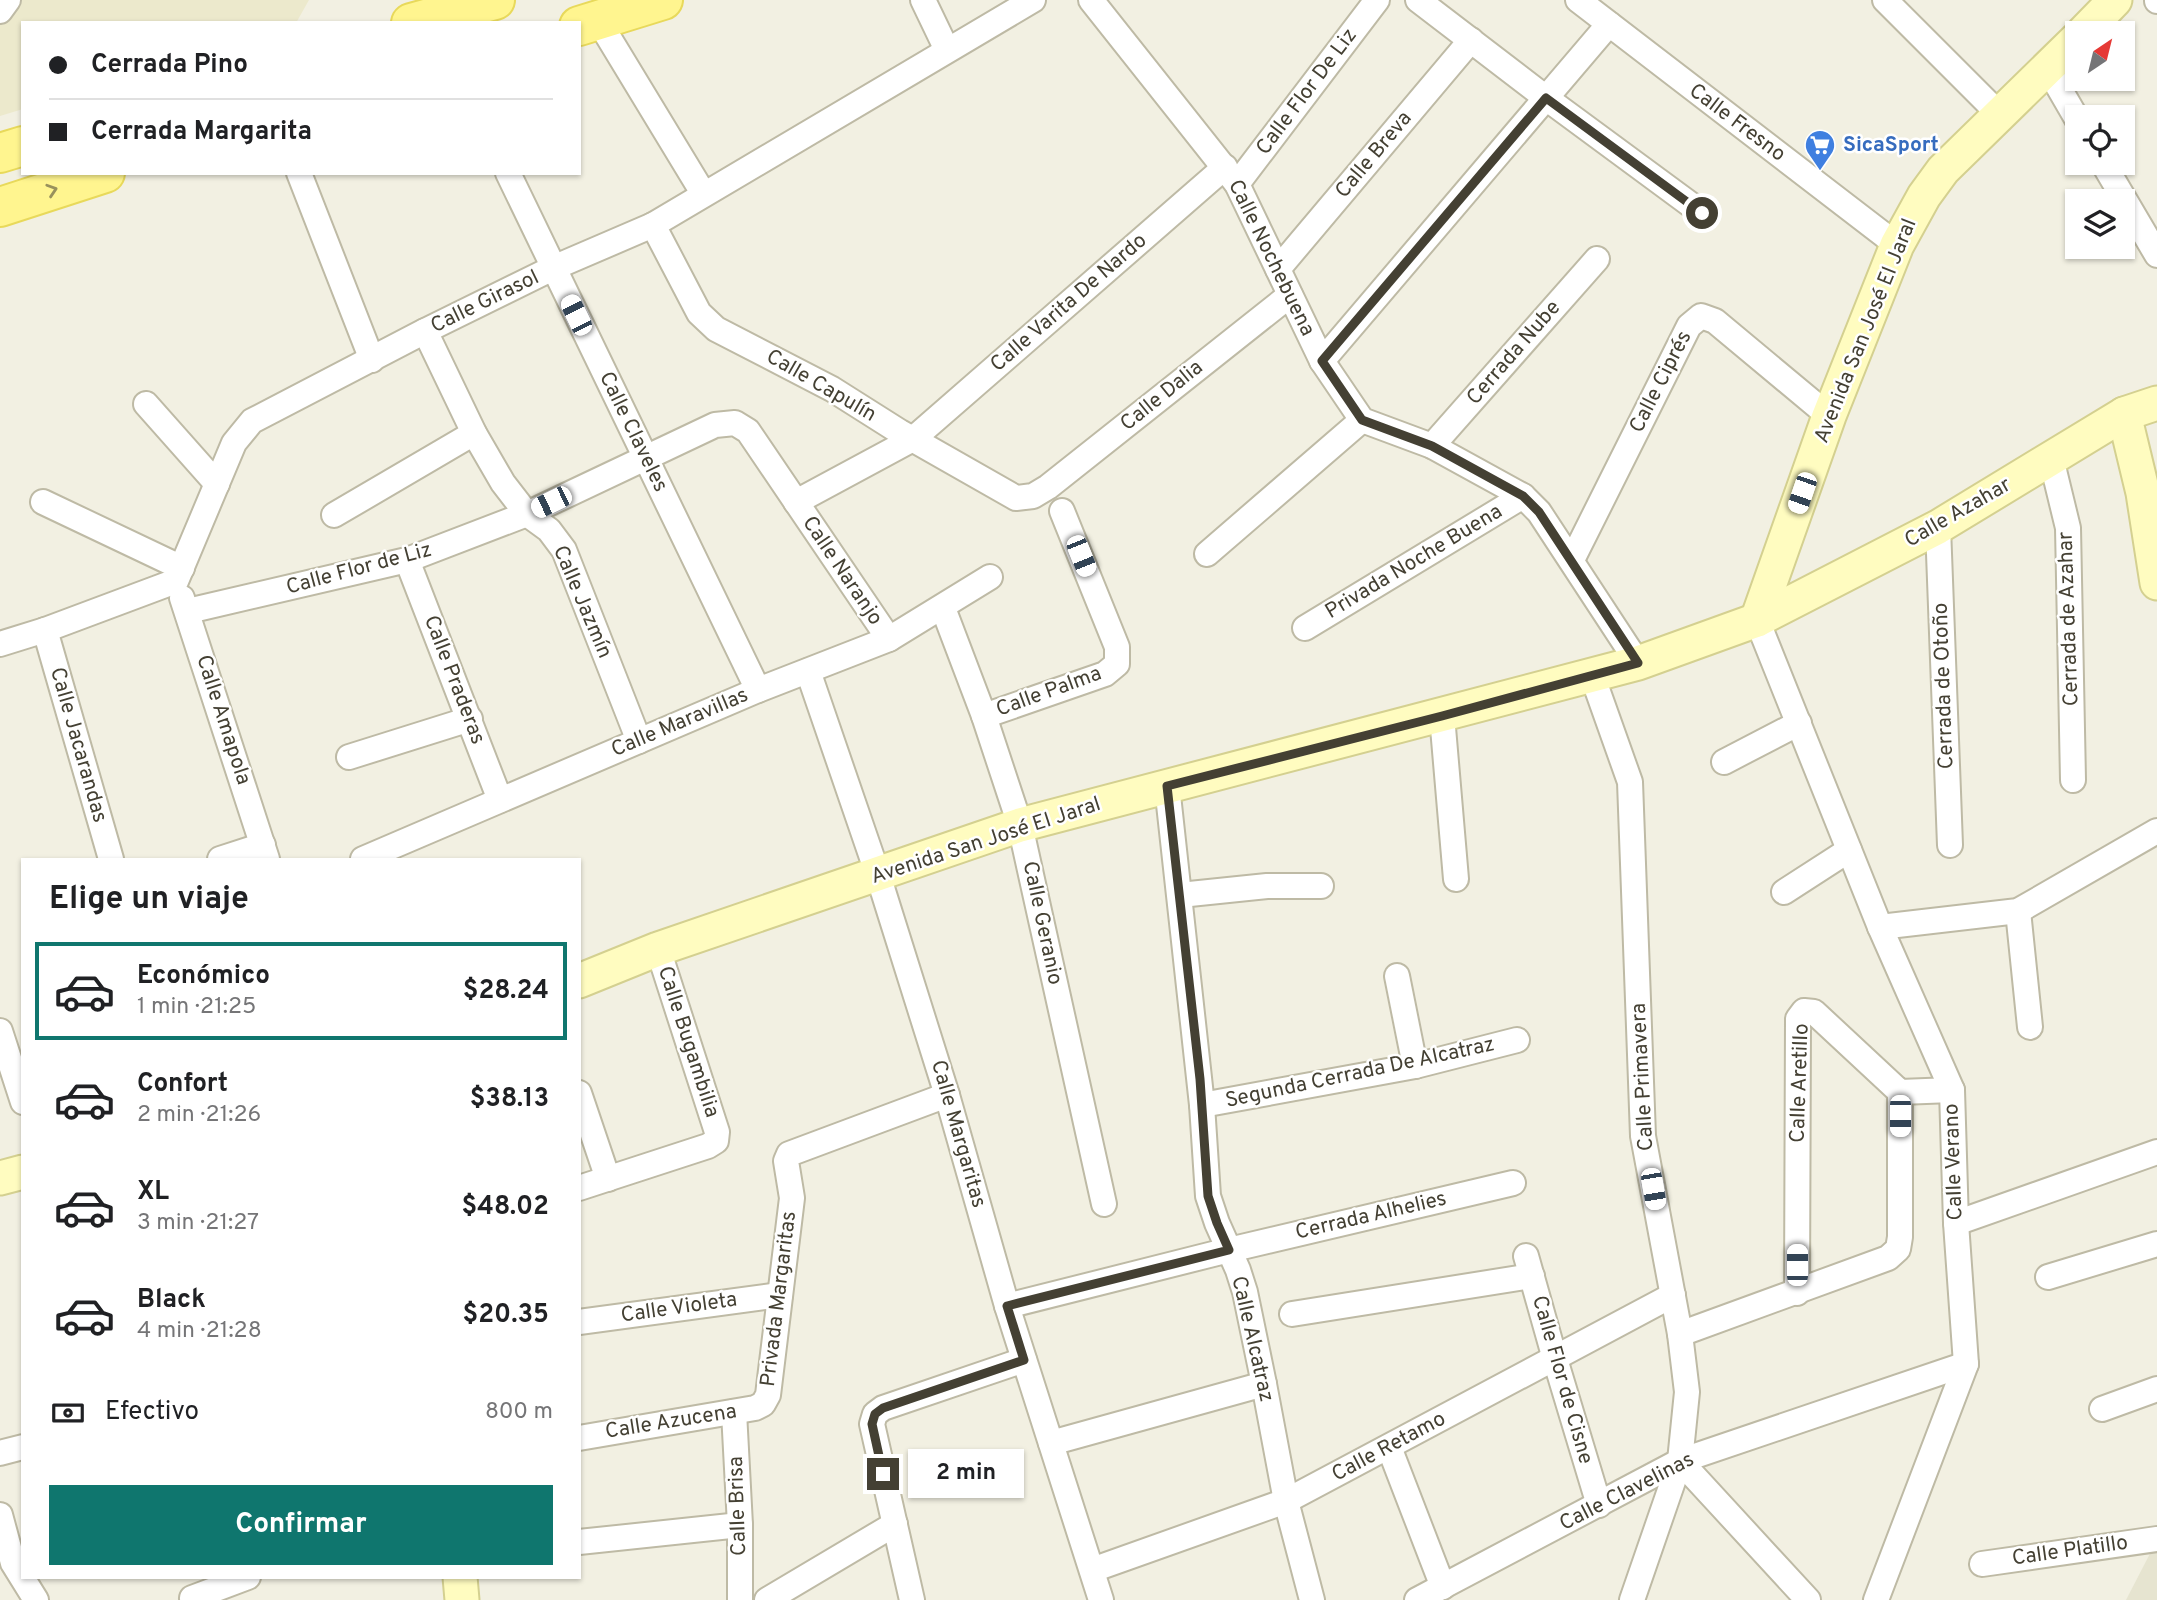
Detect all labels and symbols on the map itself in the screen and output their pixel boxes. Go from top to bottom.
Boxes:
north arrow [2065,21,2135,91]
street label: Calle Flor De Liz [1251,23,1363,161]
street label: Calle Fresno [1683,78,1791,168]
street label: Calle Breva [1330,106,1418,204]
supermarket icon: SicaSport [1803,128,1837,172]
place label: SicaSport [1843,132,1939,159]
street label: Calle Nochebuena [1221,175,1321,341]
one-way arrow [46,183,58,198]
route start [1686,197,1718,229]
street label: Avenida San José El Jaral [1809,215,1923,447]
street label: Calle Varita De Nardo [985,228,1153,378]
street label: Calle Girasol [426,264,544,340]
car [558,292,595,338]
street label: Cerrada Nube [1461,295,1567,411]
street label: Calle Ciprés [1624,326,1698,438]
street label: Calle Capulín [761,344,881,428]
street label: Calle Dalia [1115,354,1209,438]
street label: Calle Claveles [592,367,674,497]
car [1786,470,1819,516]
street label: Calle Azahar [1900,472,2016,554]
car [528,483,575,521]
street label: Privada Noche Buena [1321,498,1507,626]
street label: Calle Naranjo [796,511,888,631]
street label: Cerrada de Azahar [2052,531,2086,707]
car [1064,533,1099,579]
street label: Calle Flor de Liz [283,537,435,601]
street label: Calle Jazmín [546,542,618,662]
street label: Cerrada de Otoño [1928,602,1960,770]
street label: Calle Praderas [417,612,491,748]
street label: Calle Amapola [189,652,257,788]
street label: Calle Palma [993,660,1105,724]
street label: Calle Jacarandas [43,664,113,826]
street label: Calle Maravillas [607,682,753,764]
street label: Avenida San José El Jaral [868,791,1104,891]
street label: Calle Geranio [1016,859,1068,987]
street label: Calle Bugambilia [651,963,725,1121]
street label: Calle Primavera [1626,1002,1660,1152]
street label: Calle Aretillo [1784,1023,1816,1143]
street label: Segunda Cerrada De Alcatraz [1223,1031,1497,1115]
street label: Calle Margaritas [924,1057,992,1211]
car [1890,1095,1911,1137]
street label: Calle Verano [1938,1103,1970,1221]
car [1640,1166,1667,1212]
street label: Cerrada Alhelies [1293,1185,1449,1247]
street label: Privada Margaritas [755,1210,803,1388]
car [1787,1244,1808,1286]
street label: Calle Alcatraz [1224,1273,1280,1405]
street label: Calle Violeta [619,1286,739,1330]
street label: Calle Flor de Cisne [1525,1293,1599,1467]
street label: Calle Azucena [603,1398,739,1446]
street label: Calle Retamo [1327,1406,1451,1488]
street label: Calle Clavelinas [1555,1446,1699,1538]
callout: 2 min [908,1450,1023,1498]
street label: Calle Brisa [723,1456,753,1556]
route end [867,1458,899,1490]
street label: Calle Platillo [2010,1529,2130,1573]

